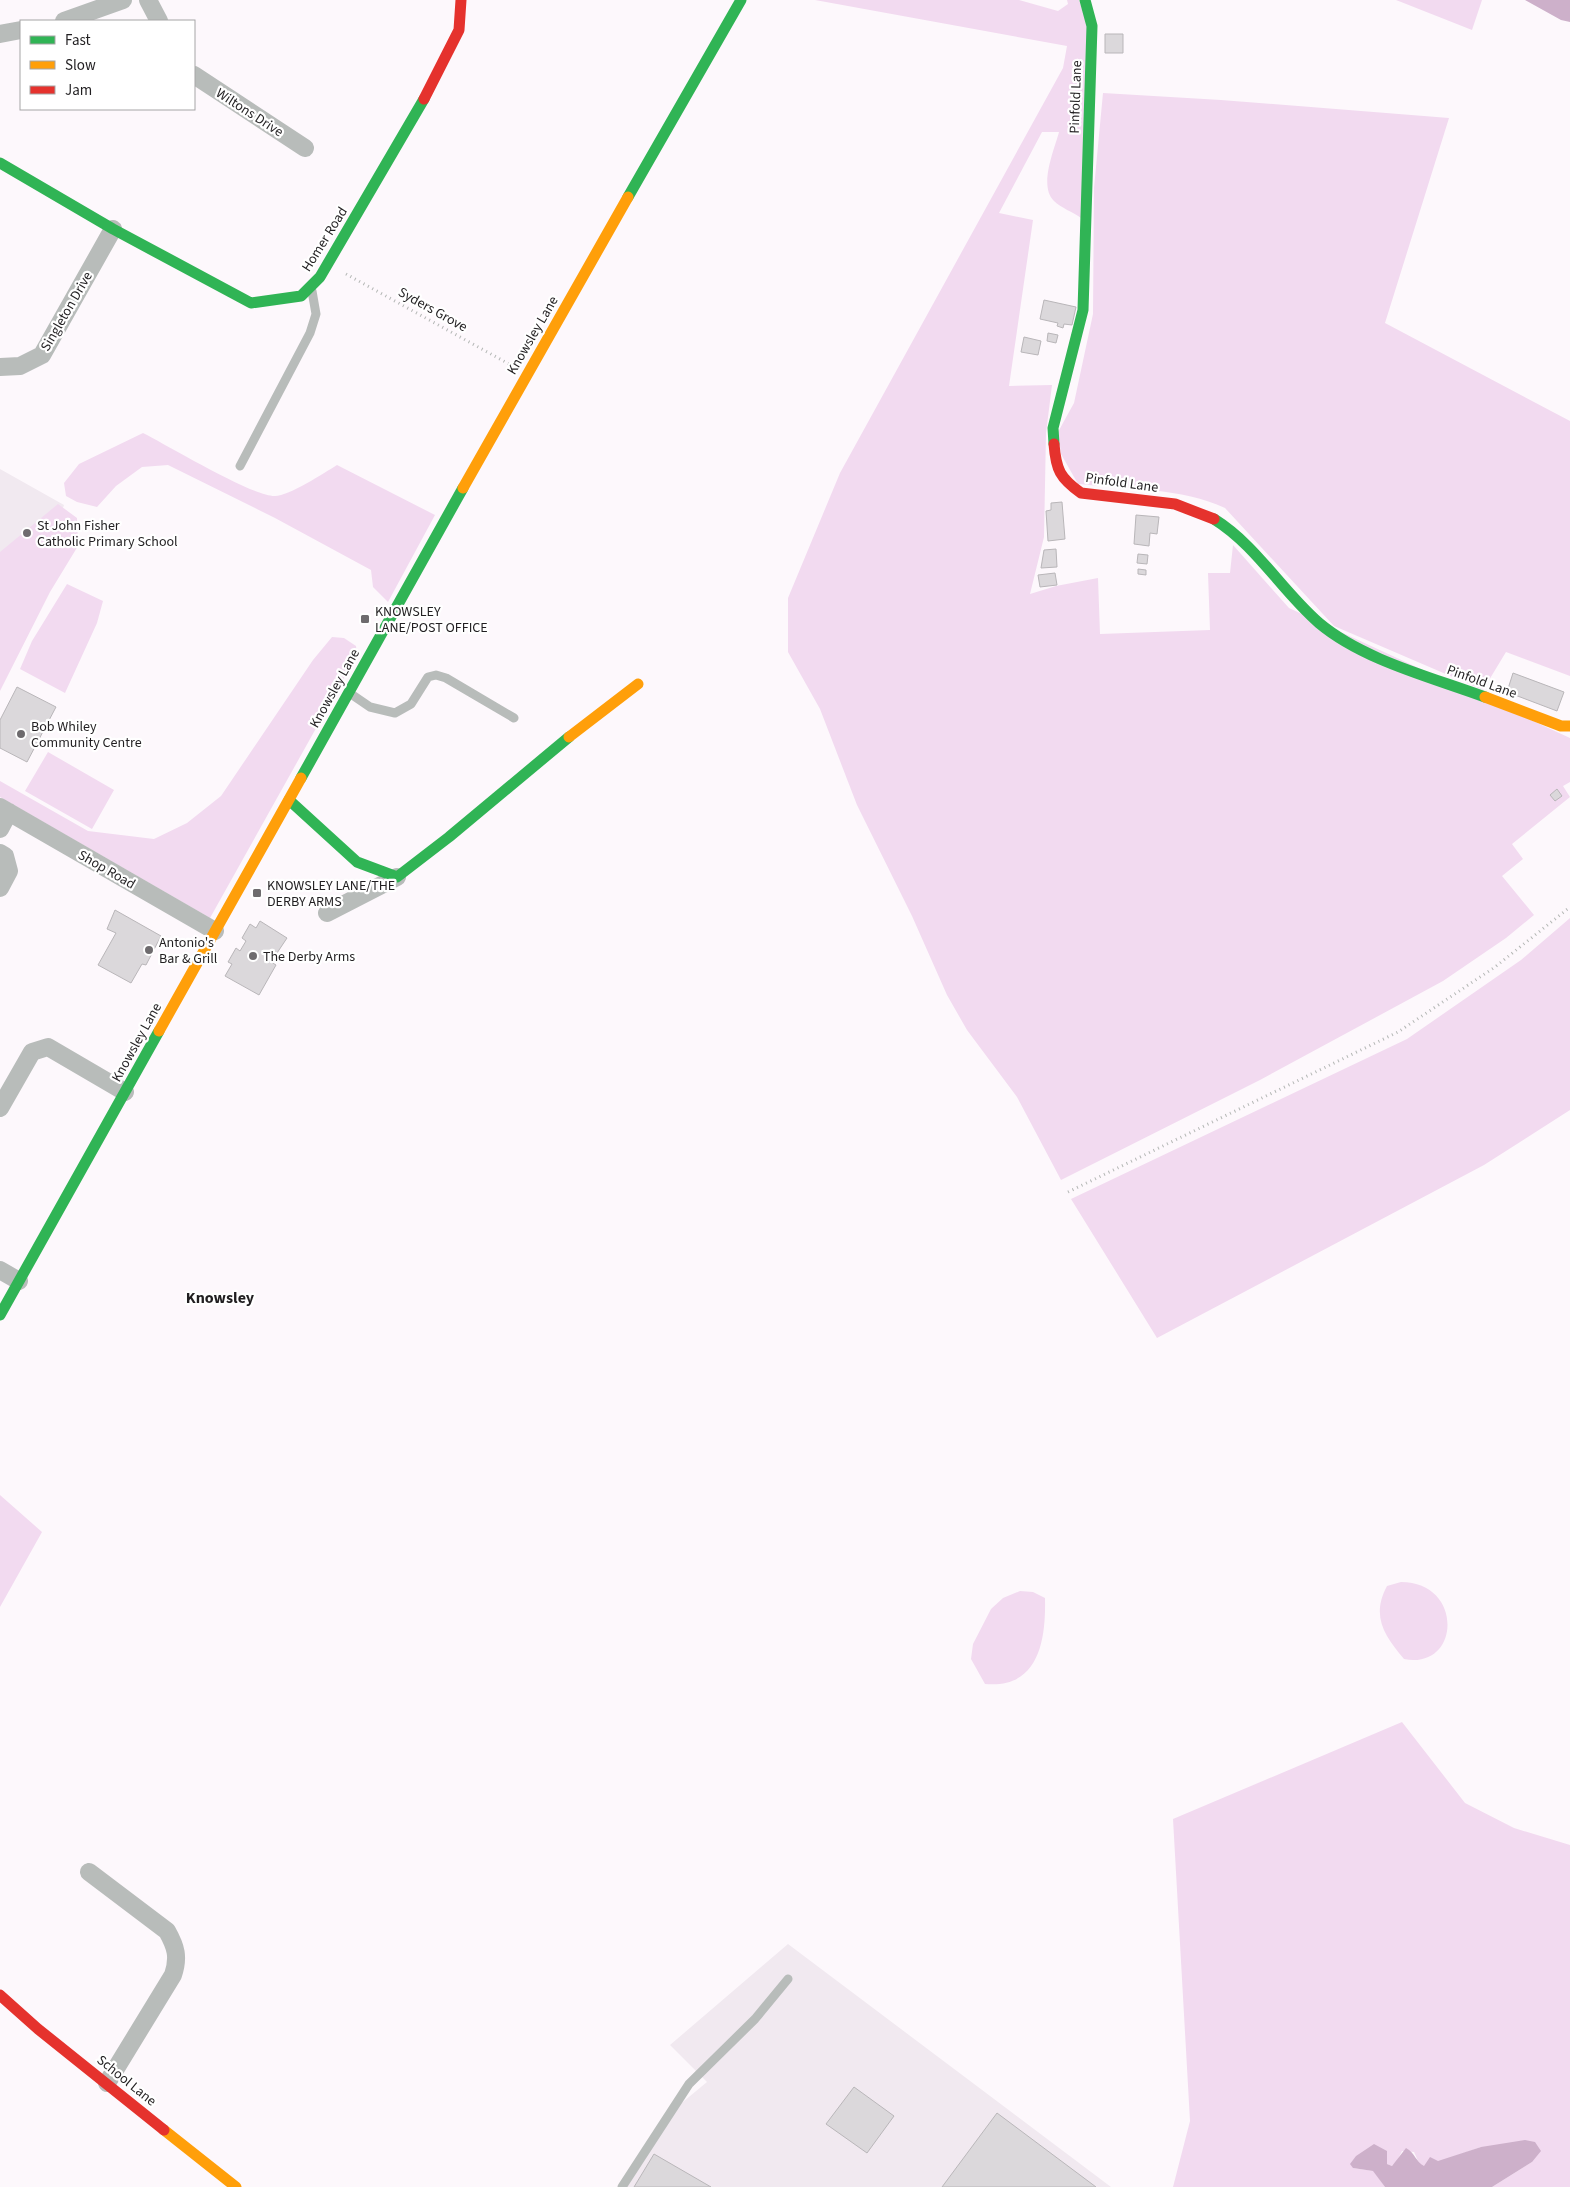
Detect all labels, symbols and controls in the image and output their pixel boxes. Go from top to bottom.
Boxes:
legend [20,20,195,110]
text: Fast [65,30,91,51]
text: Slow [65,55,96,76]
street label: Pinfold Lane [1065,60,1087,134]
text: Jam [65,80,92,101]
street label: Wiltons Drive [212,84,287,142]
street label: Homer Road [297,203,353,276]
street label: Singleton Drive [36,268,98,355]
street label: Syders Grove [394,283,471,337]
street label: Knowsley Lane [502,293,563,378]
street label: Pinfold Lane [1084,468,1160,498]
place label: St John Fisher Catholic Primary School [37,516,178,552]
marker: St John Fisher Catholic Primary School [21,527,33,539]
place label: KNOWSLEY LANE/POST OFFICE [375,602,488,638]
marker: KNOWSLEY LANE/POST OFFICE [359,613,371,625]
street label: Knowsley Lane [305,645,365,732]
street label: Pinfold Lane [1444,660,1520,704]
place label: Bob Whiley Community Centre [31,717,142,753]
marker: Bob Whiley Community Centre [15,728,27,740]
street label: Shop Road [74,845,139,894]
place label: KNOWSLEY LANE/THE DERBY ARMS [267,876,395,912]
marker: KNOWSLEY LANE/THE DERBY ARMS [251,887,263,899]
place label: Antonio's Bar & Grill [159,933,218,969]
marker: Antonio's Bar & Grill [143,944,155,956]
place label: The Derby Arms [263,947,355,967]
marker: The Derby Arms [247,950,259,962]
street label: Knowsley Lane [107,999,167,1086]
district label: Knowsley [186,1287,255,1309]
street label: School Lane [92,2051,160,2111]

